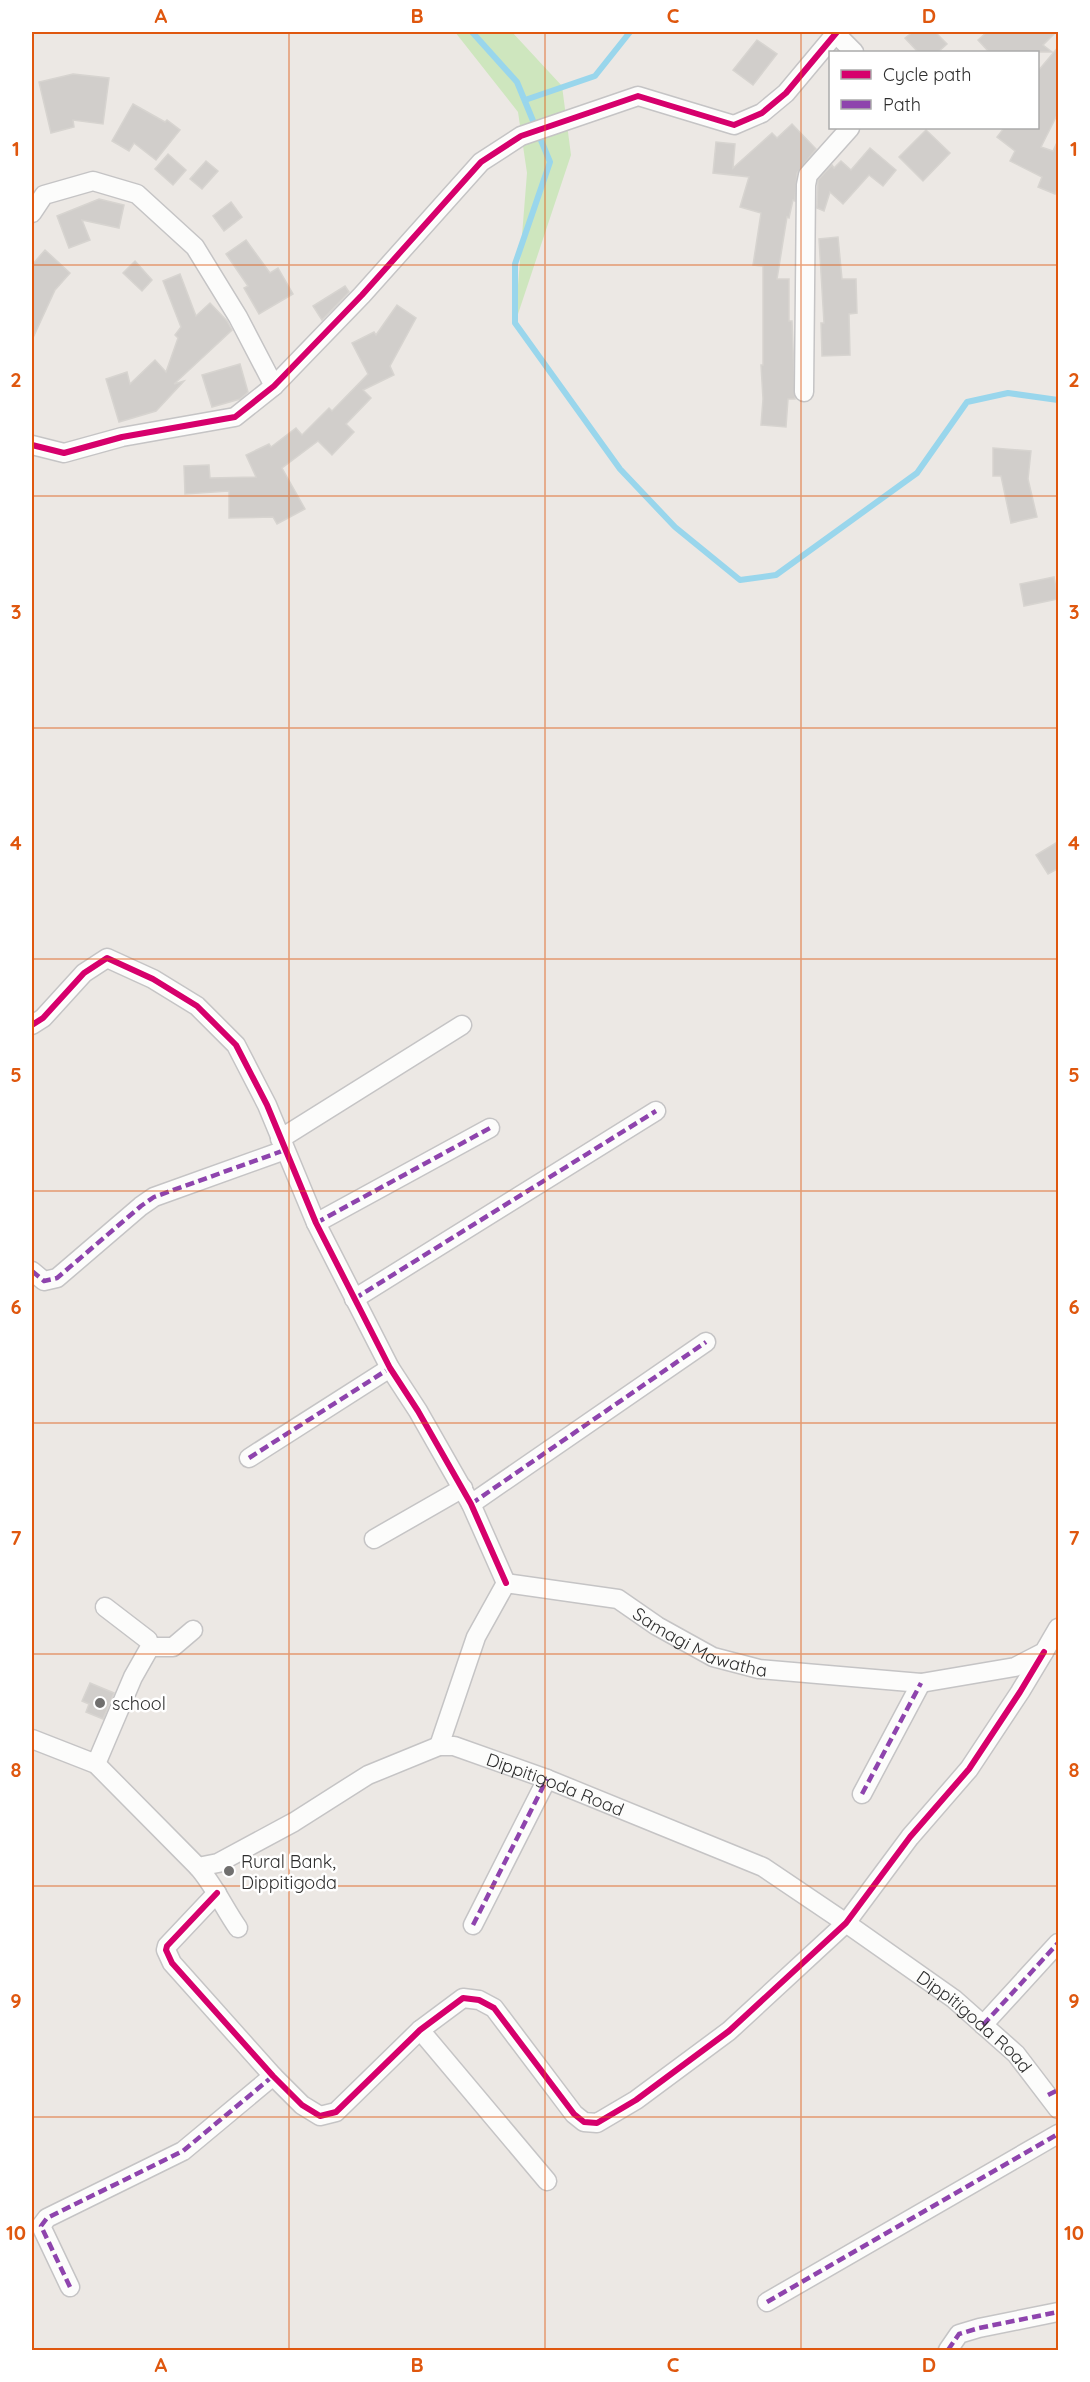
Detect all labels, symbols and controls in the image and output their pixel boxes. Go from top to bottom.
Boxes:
text: A [155,3,168,28]
text: B [410,3,424,28]
text: C [667,3,680,28]
text: D [922,3,936,28]
legend [829,51,1039,129]
text: Cycle path [883,63,971,86]
text: Path [883,93,921,116]
text: 1 [12,136,20,161]
text: 1 [1070,136,1078,161]
text: 2 [10,367,22,392]
text: 2 [1068,367,1080,392]
text: 3 [11,599,21,624]
text: 3 [1069,599,1079,624]
text: 4 [10,830,22,855]
text: 4 [1068,830,1080,855]
text: 5 [10,1062,22,1087]
text: 5 [1068,1062,1080,1087]
text: 6 [10,1294,22,1319]
text: 6 [1068,1294,1080,1319]
text: 7 [11,1525,22,1550]
text: 7 [1069,1525,1080,1550]
street label: Samagi Mawatha [629,1602,768,1681]
place label: school [112,1692,166,1715]
marker: school [93,1696,107,1710]
street label: Dippitigoda Road [483,1747,628,1821]
text: 8 [11,1757,22,1782]
text: 8 [1069,1757,1080,1782]
place label: Rural Bank, Dippitigoda [241,1850,337,1894]
marker: Rural Bank, Dippitigoda [222,1864,236,1878]
street label: Dippitigoda Road [912,1965,1037,2077]
text: 9 [10,1988,22,2013]
text: 9 [1068,1988,1080,2013]
text: 10 [6,2220,26,2245]
text: 10 [1064,2220,1084,2245]
text: A [155,2352,168,2377]
text: B [410,2352,424,2377]
text: C [667,2352,680,2377]
text: D [922,2352,936,2377]

